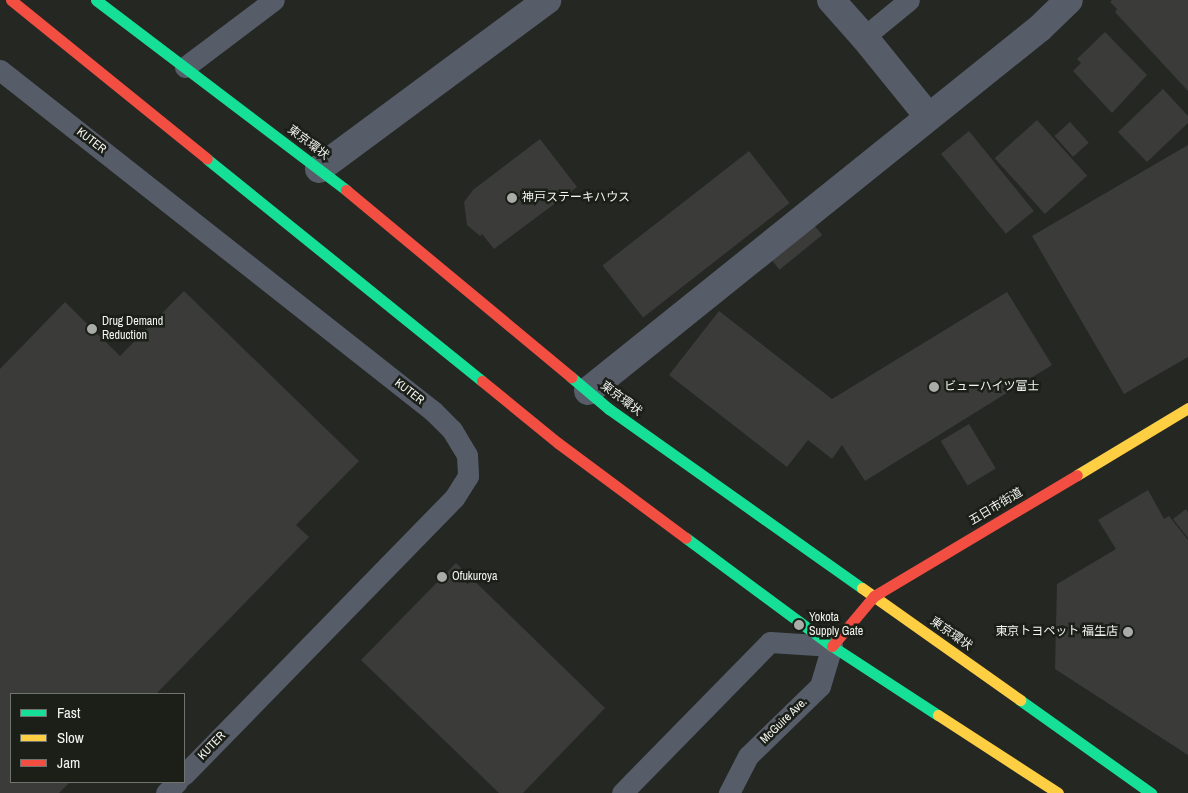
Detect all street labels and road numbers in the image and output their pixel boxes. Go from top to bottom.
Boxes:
street label: 東京環状 [284,123,332,163]
street label: KUTER [73,125,109,157]
street label: KUTER [391,376,427,408]
street label: 東京環状 [597,379,645,419]
street label: 五日市街道 [967,485,1025,529]
street label: 東京環状 [927,614,975,654]
street label: McGuire Ave. [757,695,811,747]
street label: KUTER [195,729,229,763]

